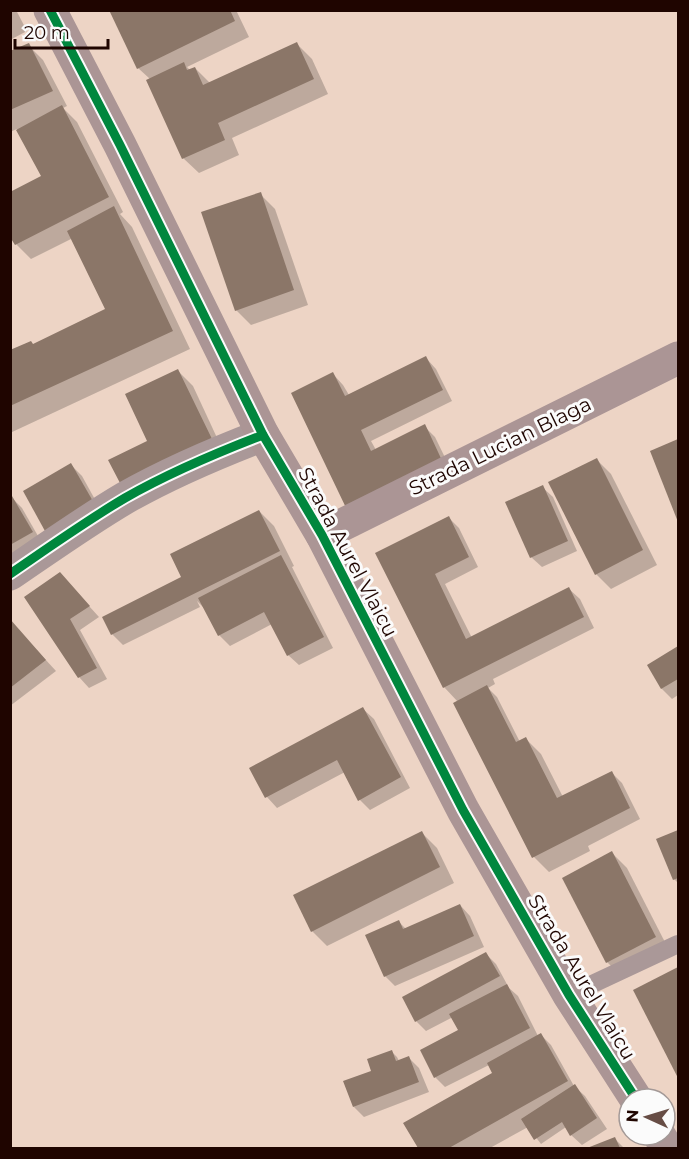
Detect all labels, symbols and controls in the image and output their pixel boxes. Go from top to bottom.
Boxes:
scale bar [15,12,108,50]
text: 20 m [24,22,70,44]
street label: Strada Lucian Blaga [405,391,595,501]
street label: Strada Aurel Vlaicu [293,463,403,641]
street label: Strada Aurel Vlaicu [523,890,641,1064]
north arrow [617,1087,677,1147]
text: N [623,1109,642,1123]

